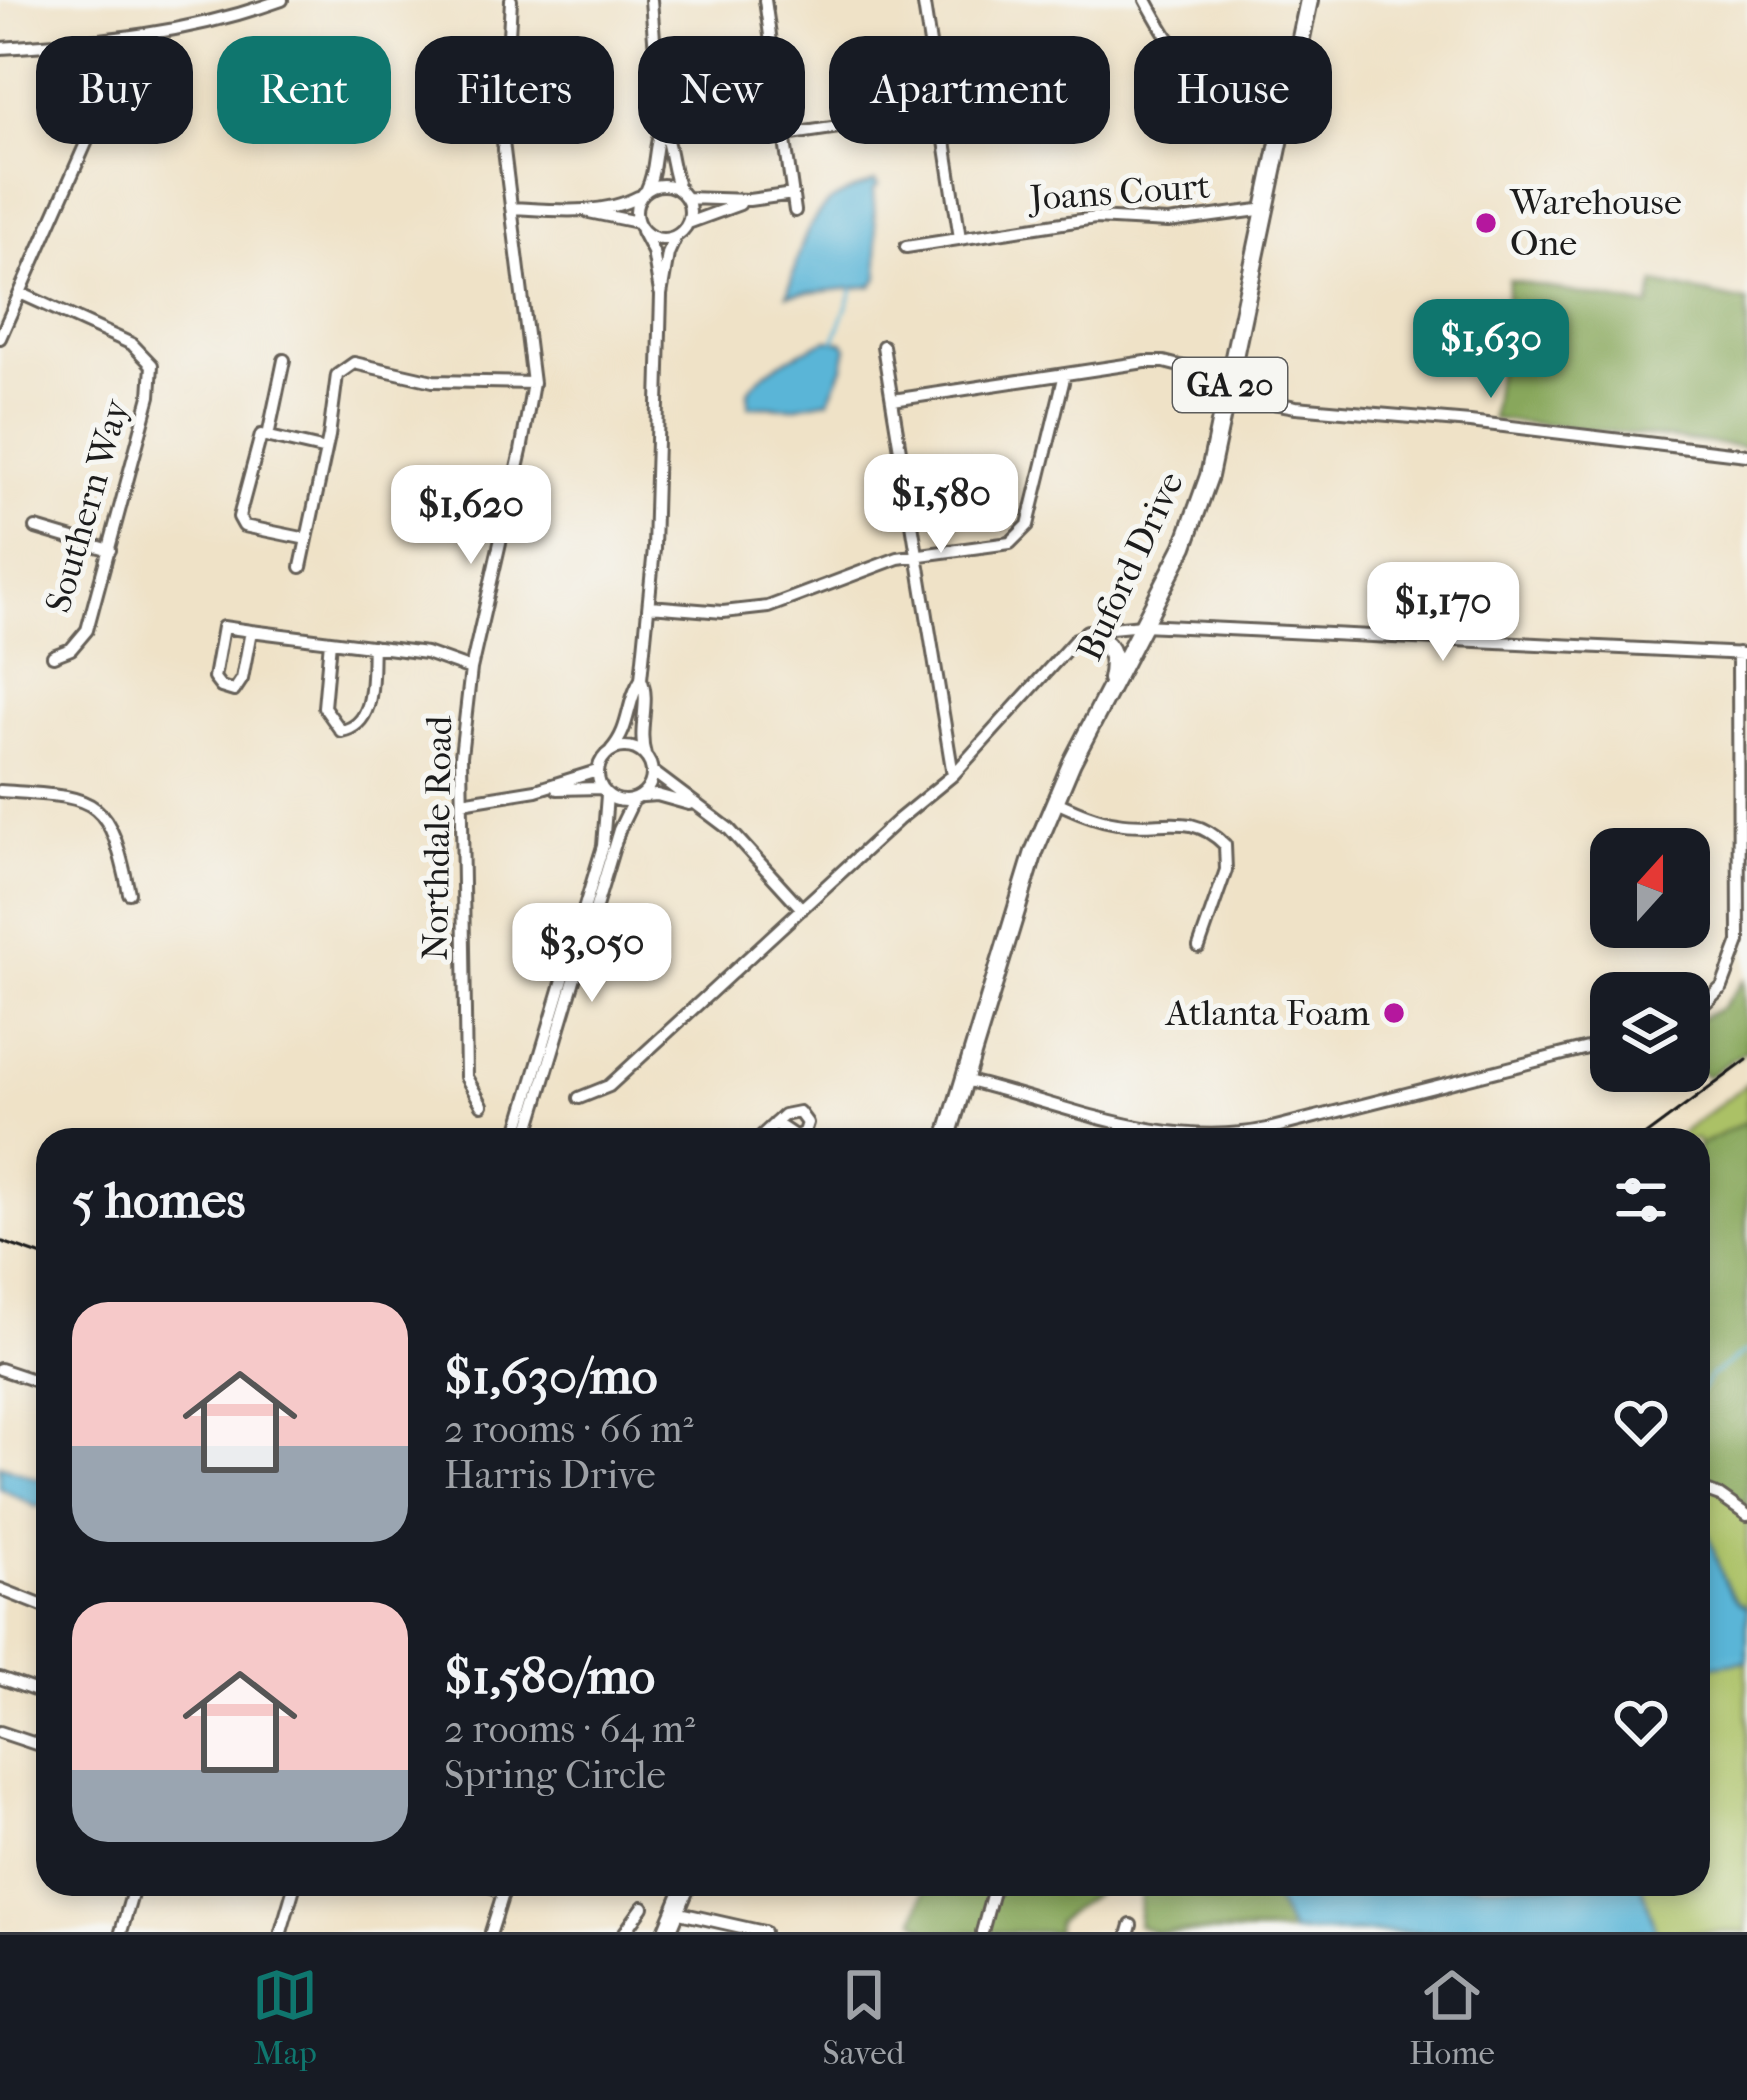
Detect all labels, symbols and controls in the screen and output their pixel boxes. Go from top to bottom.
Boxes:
chip: Buy [36,36,193,144]
chip: Rent [217,36,391,144]
chip: Filters [415,36,614,144]
chip: New [638,36,805,144]
chip: Apartment [829,36,1110,144]
chip: House [1134,36,1332,144]
street label: Joans Court [1026,165,1212,219]
place label: Warehouse One [1509,181,1682,264]
marker: Warehouse One [1473,210,1499,236]
pin: $1,630 [1393,299,1589,401]
text: $1,630 [1440,315,1542,361]
road number: GA 20 [1173,358,1287,412]
street label: Southern Way [37,393,138,617]
pin: $1,580 [843,454,1039,556]
pin: $1,620 [373,465,569,567]
street label: Buford Drive [1068,465,1192,667]
text: $1,580 [891,470,991,516]
text: $1,620 [418,481,524,527]
pin: $1,170 [1345,562,1541,664]
text: $1,170 [1394,578,1492,624]
street label: Northdale Road [414,715,460,961]
north arrow [1590,828,1710,948]
map controls [1590,828,1710,1092]
pin: $3,050 [494,903,690,1005]
text: $3,050 [539,919,645,965]
button: layers [1590,972,1710,1092]
place label: Atlanta Foam [1164,992,1370,1034]
marker: Atlanta Foam [1381,1000,1407,1026]
icon: filters [1608,1167,1674,1233]
text: 5 homes [72,1170,245,1230]
text: $1,630/mo [444,1346,658,1406]
icon: home [168,1350,312,1494]
icon: heart [1608,1389,1674,1455]
text: 2 rooms · 66 m² [444,1406,694,1452]
text: Harris Drive [444,1452,656,1498]
text: $1,580/mo [444,1646,655,1706]
icon: home [168,1650,312,1794]
icon: heart [1608,1689,1674,1755]
text: 2 rooms · 64 m² [444,1706,695,1752]
text: Spring Circle [444,1752,666,1798]
tab: Map [252,1962,318,2073]
tab: Saved [823,1962,904,2073]
tab: Home [1409,1962,1495,2073]

